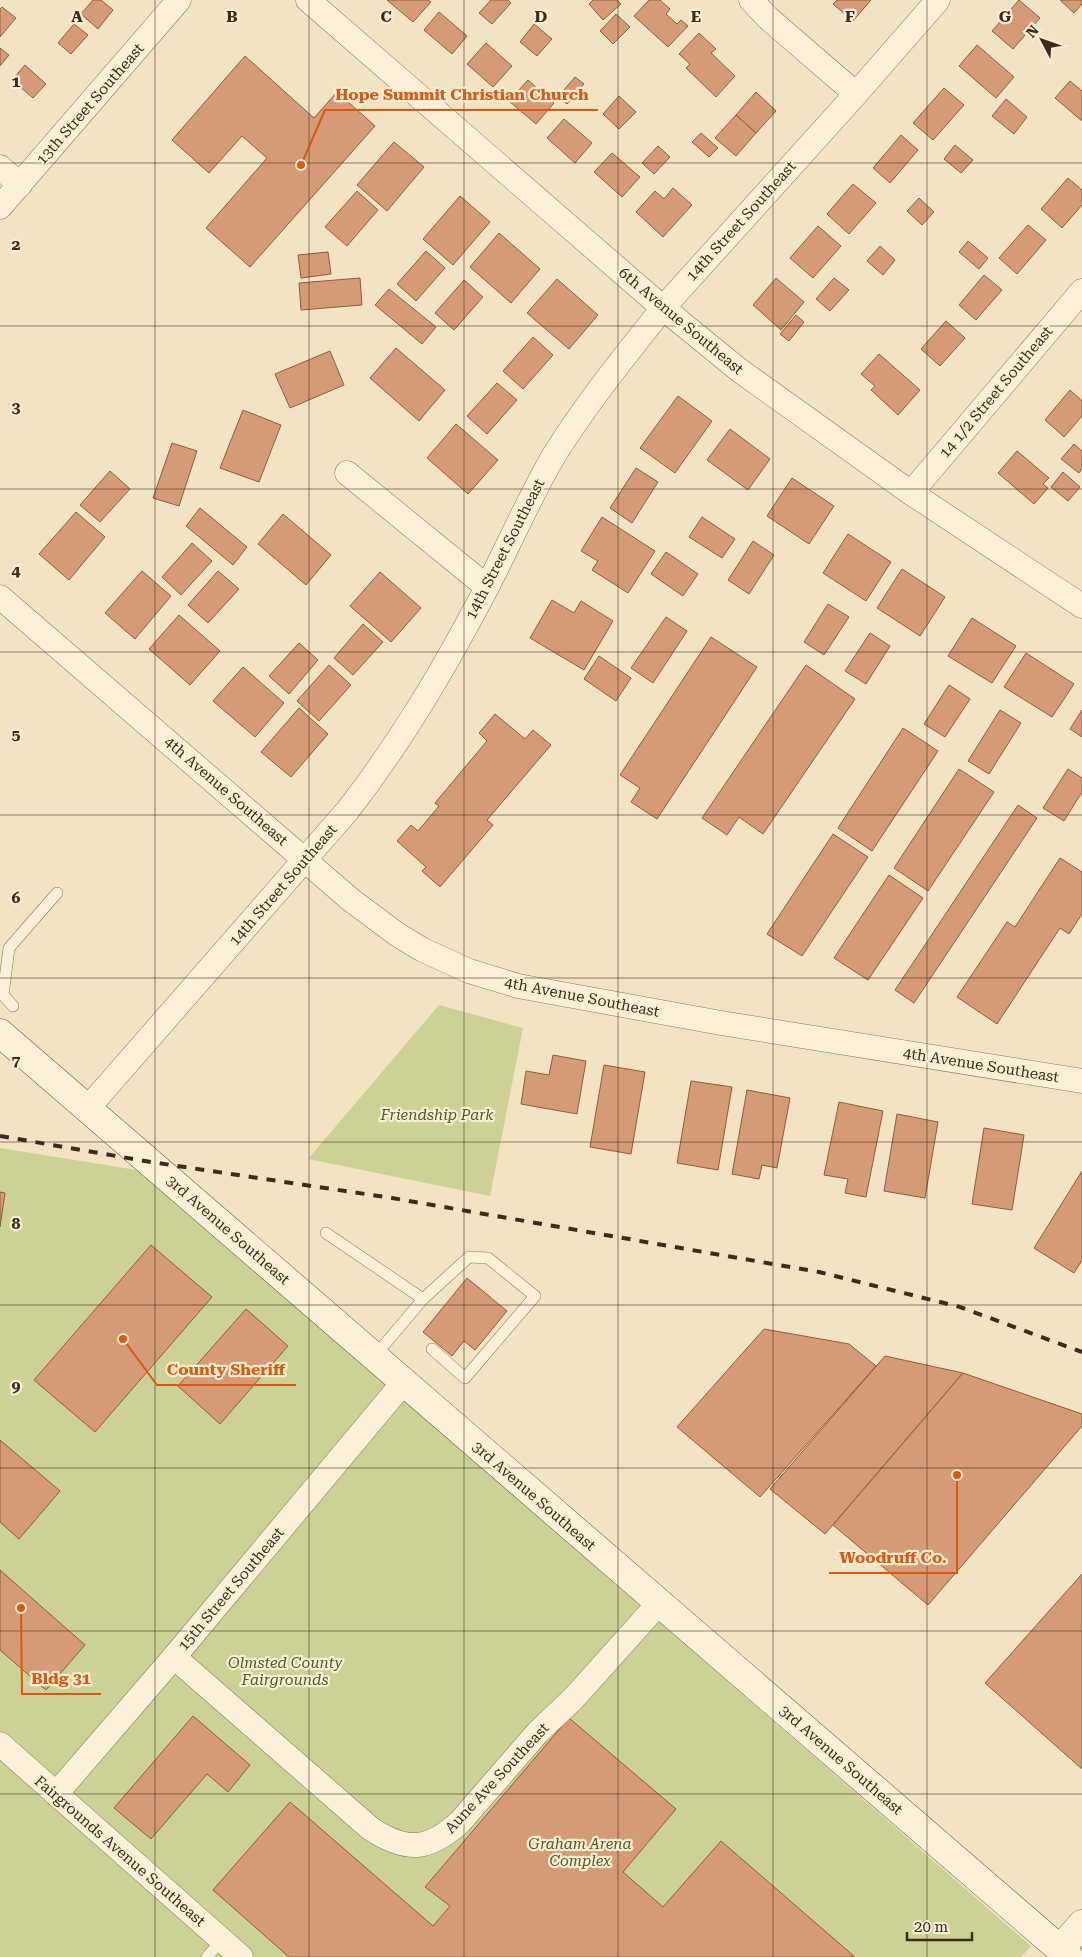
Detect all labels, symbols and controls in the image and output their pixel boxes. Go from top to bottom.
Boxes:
text: A [71,7,83,26]
text: B [226,7,238,26]
text: C [380,7,392,26]
text: D [535,7,548,26]
text: E [691,7,701,26]
text: F [845,7,855,26]
text: G [999,7,1012,26]
north arrow [1017,15,1067,65]
text: N [1023,22,1042,41]
street label: 13th Street Southeast [32,39,148,168]
text: 1 [12,72,21,91]
callout: Hope Summit Christian Church [325,79,598,110]
text: Hope Summit Christian Church [335,85,589,104]
street label: 14th Street Southeast [682,157,800,285]
text: 2 [12,235,21,254]
street label: 6th Avenue Southeast [615,263,747,379]
street label: 14 1/2 Street Southeast [936,322,1057,462]
text: 3 [12,398,21,417]
street label: 14th Street Southeast [462,475,548,622]
text: 4 [12,561,21,580]
text: 5 [12,725,21,744]
street label: 4th Avenue Southeast [161,733,292,850]
street label: 14th Street Southeast [225,820,341,949]
text: 6 [12,888,21,907]
street label: 4th Avenue Southeast [503,973,661,1021]
street label: 4th Avenue Southeast [902,1044,1061,1086]
text: 7 [12,1051,21,1070]
park label: Friendship Park [380,1106,494,1124]
street label: 3rd Avenue Southeast [163,1171,294,1289]
text: 8 [12,1214,21,1233]
callout: County Sheriff [157,1354,296,1385]
text: County Sheriff [167,1360,286,1379]
text: 9 [12,1377,21,1396]
street label: 3rd Avenue Southeast [469,1437,600,1555]
street label: 15th Street Southeast [174,1523,288,1654]
callout: Woodruff Co. [829,1542,957,1573]
text: Woodruff Co. [839,1548,947,1567]
park label: Olmsted County Fairgrounds [228,1654,342,1689]
callout: Bldg 31 [22,1663,101,1694]
text: Bldg 31 [31,1669,91,1688]
street label: 3rd Avenue Southeast [776,1701,907,1819]
street label: Aune Ave Southeast [441,1719,553,1837]
street label: Fairgrounds Avenue Southeast [31,1772,209,1930]
park label: Graham Arena Complex [528,1835,632,1870]
scale bar [907,1910,972,1942]
text: 20 m [914,1918,949,1936]

